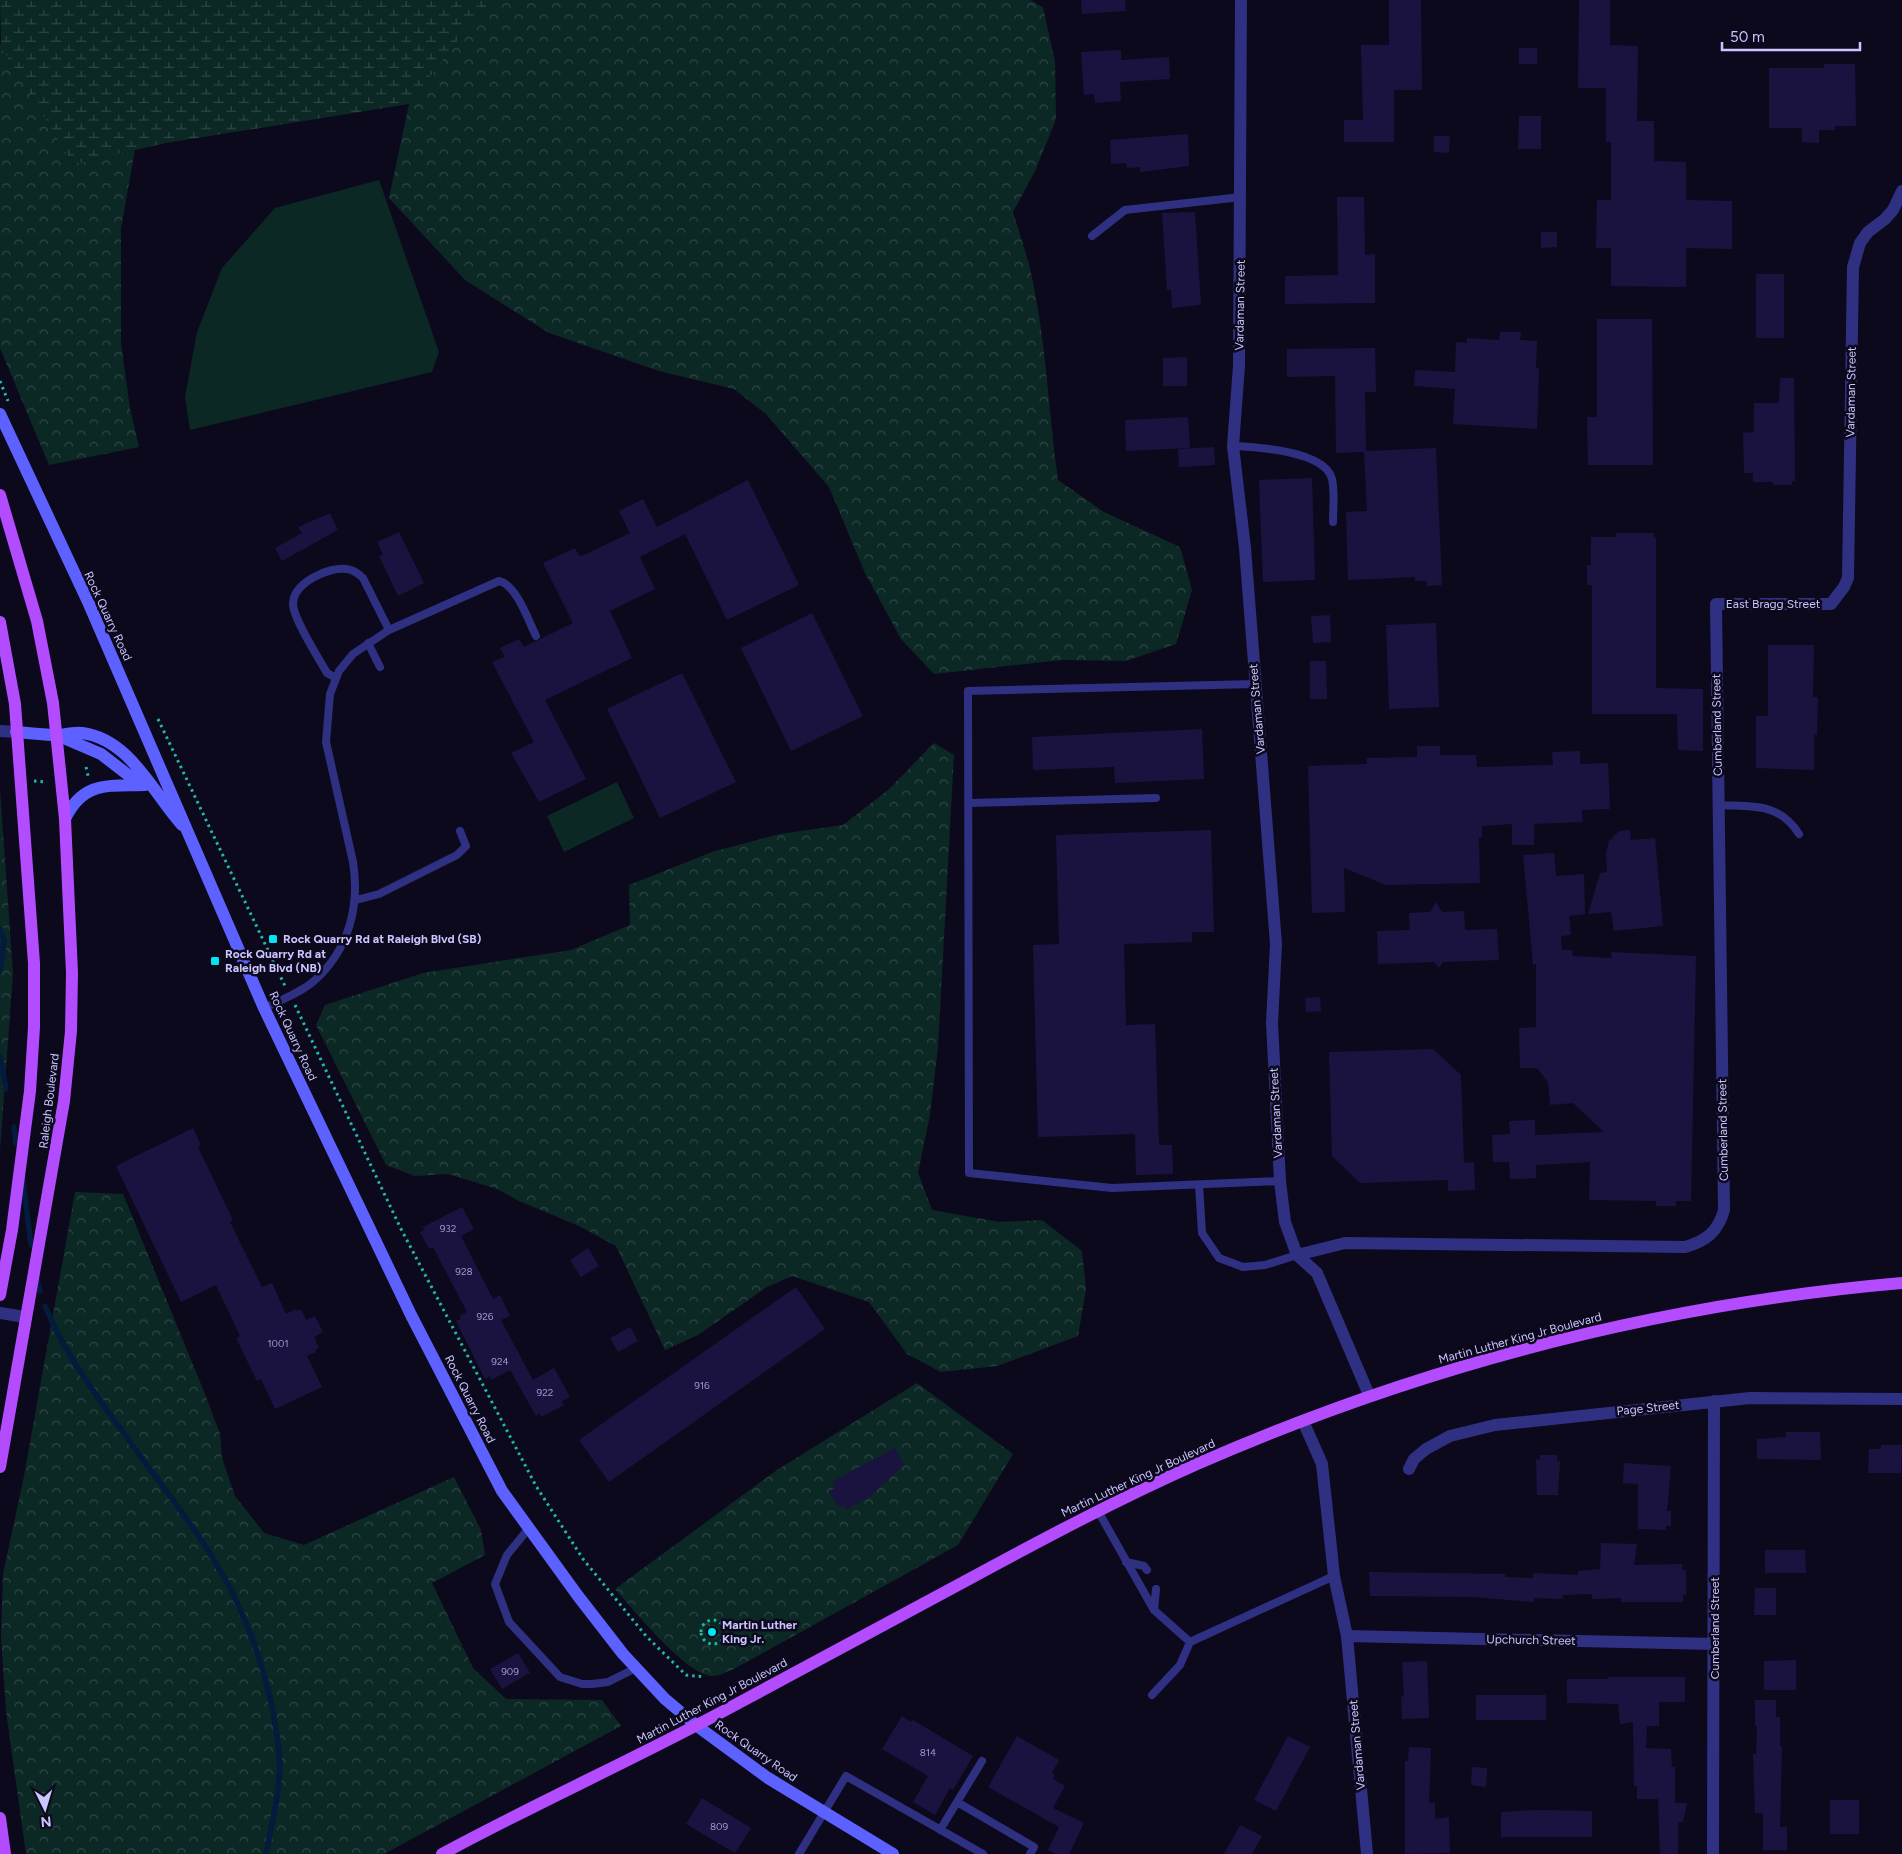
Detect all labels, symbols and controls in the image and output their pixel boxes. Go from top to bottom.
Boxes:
scale bar [1722,20,1860,52]
text: 50 m [1730,28,1765,46]
street label: Vardaman Street [1232,259,1248,350]
street label: Vardaman Street [1843,346,1859,437]
street label: Rock Quarry Road [81,569,135,663]
street label: East Bragg Street [1726,597,1821,611]
street label: Vardaman Street [1246,663,1268,755]
street label: Cumberland Street [1709,673,1725,776]
place label: Rock Quarry Rd at Raleigh Blvd (SB) [283,932,482,946]
marker: Rock Quarry Rd at Raleigh Blvd (SB) [267,933,279,945]
place label: Rock Quarry Rd at Raleigh Blvd (NB) [225,947,326,975]
marker: Rock Quarry Rd at Raleigh Blvd (NB) [209,955,221,967]
street label: Rock Quarry Road [266,989,320,1083]
street label: Raleigh Boulevard [36,1053,62,1149]
street label: Vardaman Street [1267,1067,1285,1159]
street label: Cumberland Street [1715,1078,1731,1181]
house number: 932 [440,1222,456,1235]
house number: 928 [455,1265,473,1278]
street label: Martin Luther King Jr Boulevard [1437,1309,1603,1367]
house number: 926 [477,1310,494,1323]
house number: 1001 [267,1337,289,1350]
street label: Rock Quarry Road [442,1353,498,1445]
house number: 924 [491,1355,509,1368]
house number: 916 [694,1379,710,1392]
house number: 922 [537,1386,553,1399]
street label: Page Street [1616,1398,1681,1418]
street label: Martin Luther King Jr Boulevard [1059,1436,1217,1520]
street label: Cumberland Street [1708,1576,1722,1679]
place label: Martin Luther King Jr. [722,1618,797,1646]
marker: Martin Luther King Jr. [706,1626,718,1638]
street label: Upchurch Street [1486,1632,1576,1648]
street label: Martin Luther King Jr Boulevard [634,1655,790,1747]
house number: 909 [501,1665,519,1678]
street label: Vardaman Street [1346,1699,1368,1791]
street label: Rock Quarry Road [712,1717,800,1785]
house number: 814 [920,1746,936,1759]
north arrow [20,1784,70,1834]
text: N [40,1813,52,1830]
house number: 809 [710,1820,728,1833]

